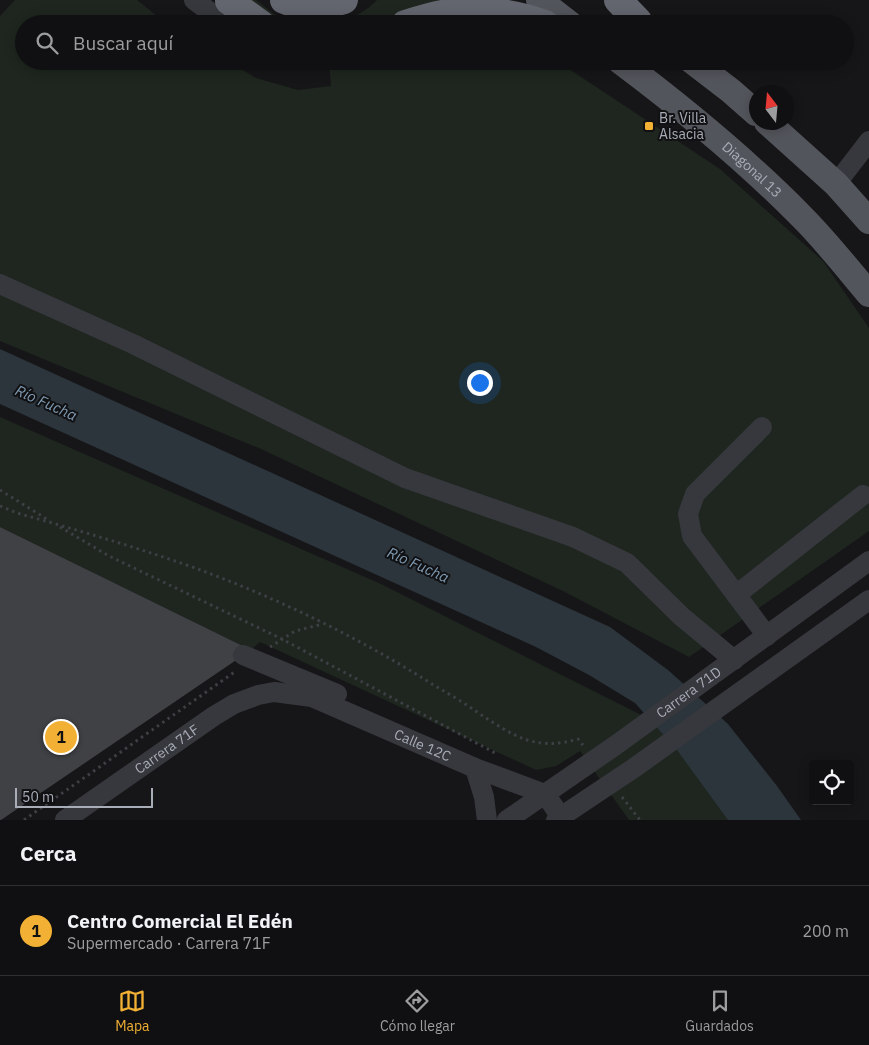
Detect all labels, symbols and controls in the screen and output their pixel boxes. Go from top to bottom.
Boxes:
search box [15,15,854,70]
icon: search [33,29,61,57]
text: Buscar aquí [73,31,173,55]
north arrow [749,85,794,130]
place label: Br. Villa Alsacia [659,109,707,143]
marker: Br. Villa Alsacia [643,120,655,132]
street label: Diagonal 13 [718,138,786,201]
your location [467,370,493,396]
water label: Río Fucha [12,380,80,425]
water label: Río Fucha [384,542,452,587]
street label: Carrera 71D [652,663,725,722]
pin: 1 [45,718,77,756]
street label: Carrera 71F [131,720,203,778]
street label: Calle 12C [391,725,454,766]
map controls [809,760,854,805]
button: locate [809,760,854,805]
scale bar [15,785,152,808]
text: 50 m [22,788,54,806]
text: Cerca [20,839,77,867]
text: Centro Comercial El Edén [67,909,293,933]
text: 1 [31,921,41,941]
text: 200 m [802,921,849,941]
text: Supermercado · Carrera 71F [67,933,271,953]
tab: Mapa [115,987,150,1035]
tab: Cómo llegar [380,987,455,1035]
tab: Guardados [685,987,754,1035]

